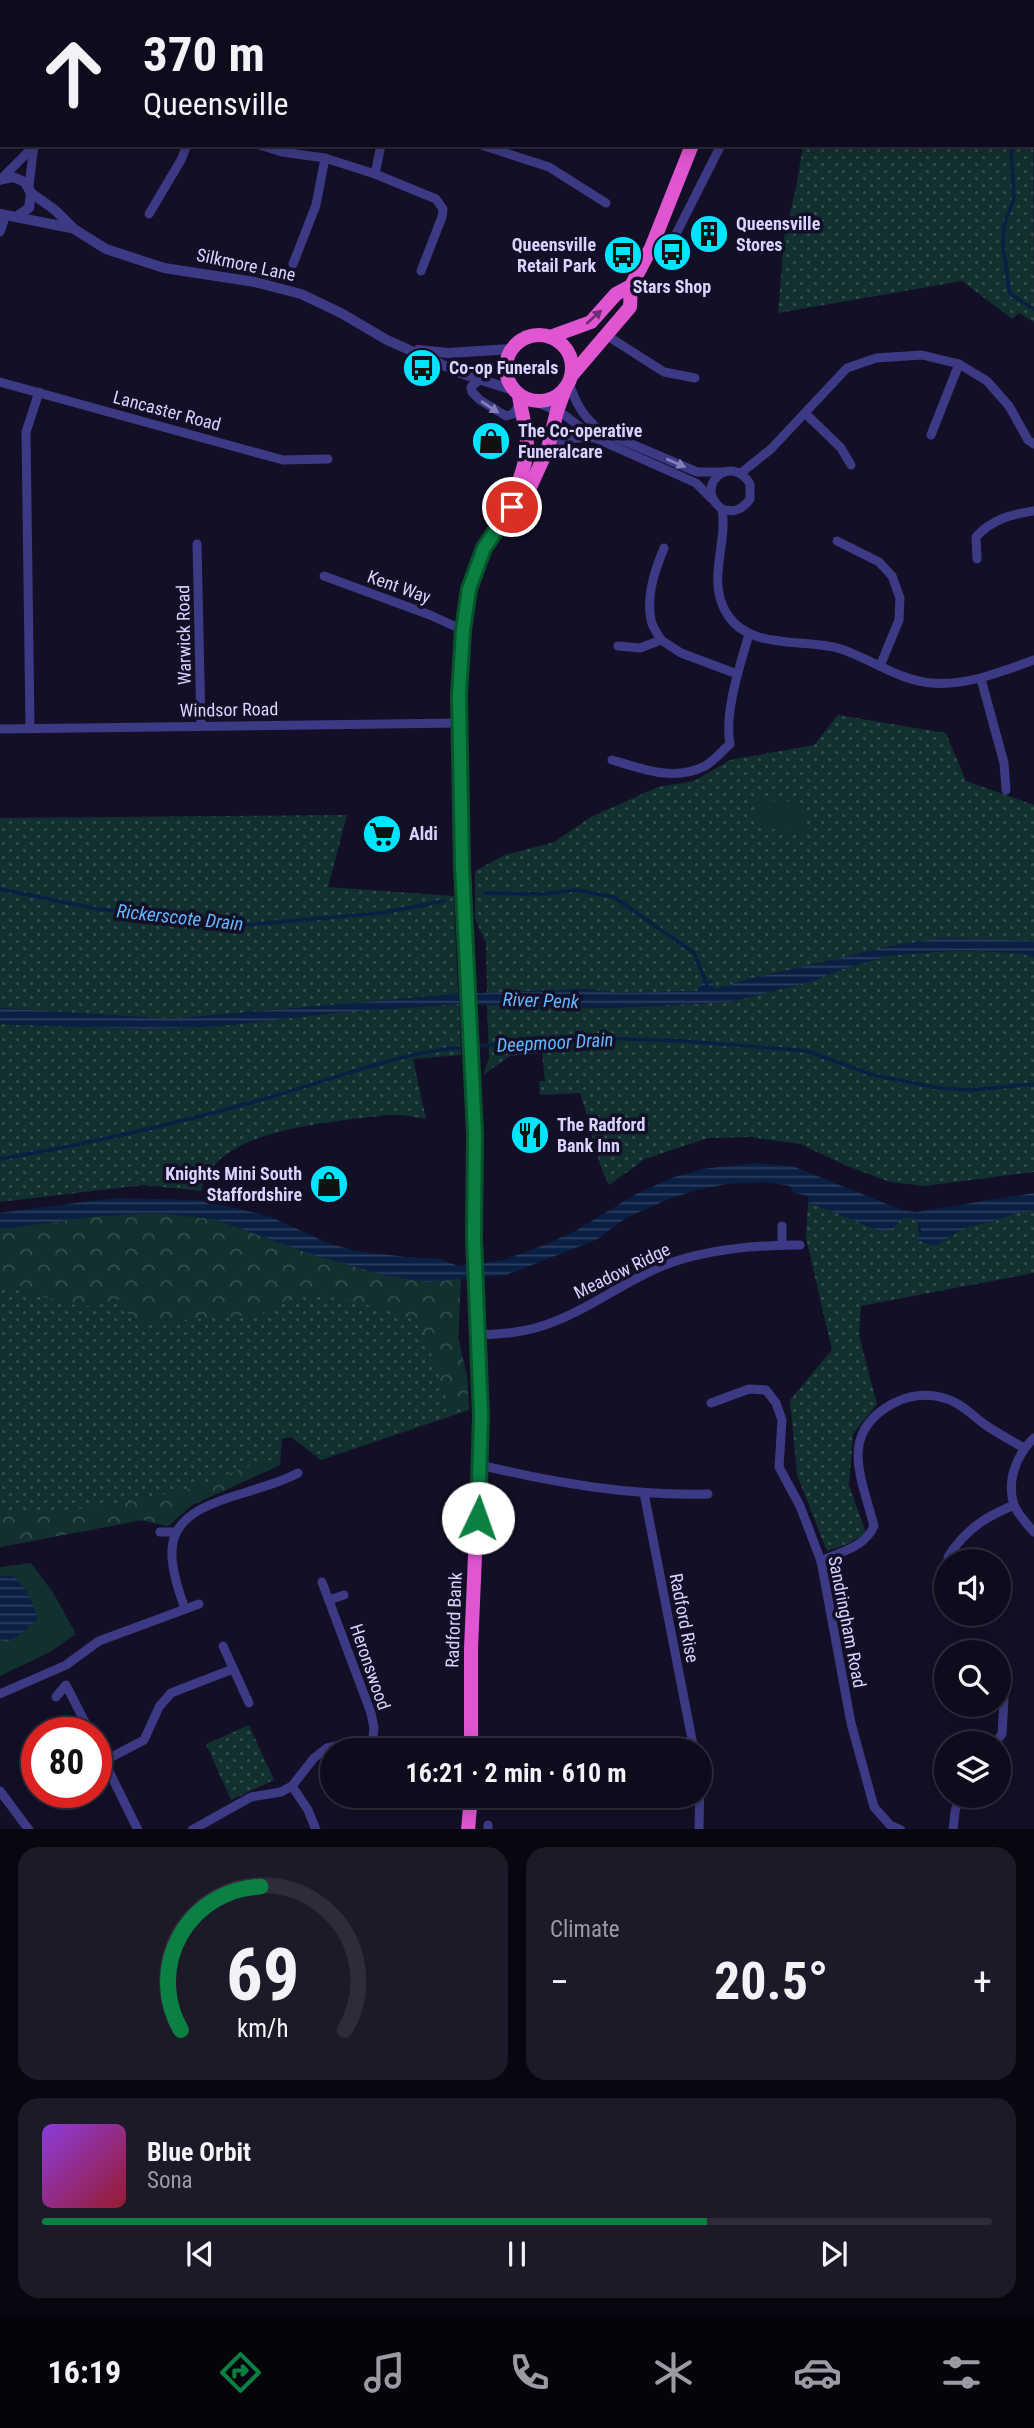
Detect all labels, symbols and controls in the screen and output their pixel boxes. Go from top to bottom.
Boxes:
text: 370 m [143,26,265,83]
icon: ahead [28,28,119,119]
text: Queensville [143,85,289,123]
building icon: Queensville Stores [688,213,730,255]
place label: Queensville Stores [736,213,821,255]
bus stop icon: Stars Shop [651,231,693,273]
place label: Queensville Retail Park [512,234,596,276]
bus stop icon: Queensville Retail Park [602,234,644,276]
street label: Silkmore Lane [195,244,297,285]
place label: Stars Shop [633,276,711,297]
one-way arrow [585,309,603,325]
bus stop icon: Co-op Funerals [401,347,443,389]
place label: Co-op Funerals [449,357,558,378]
street label: Lancaster Road [111,386,223,435]
one-way arrow [480,400,500,413]
shop icon: The Co-operative Funeralcare [470,420,512,462]
place label: The Co-operative Funeralcare [518,420,643,462]
one-way arrow [666,458,687,469]
pin [482,477,542,537]
icon: arrive [493,488,531,526]
street label: Kent Way [365,565,434,608]
street label: Warwick Road [172,585,195,685]
street label: Windsor Road [180,698,278,721]
supermarket icon: Aldi [361,813,403,855]
place label: Aldi [409,823,438,844]
water label: Rickerscote Drain [115,899,244,936]
water label: River Penk [502,988,580,1013]
water label: Deepmoor Drain [496,1028,614,1057]
restaurant icon: The Radford Bank Inn [509,1114,551,1156]
place label: The Radford Bank Inn [557,1114,645,1156]
place label: Knights Mini South Staffordshire [165,1163,302,1205]
shop icon: Knights Mini South Staffordshire [308,1163,350,1205]
street label: Meadow Ridge [570,1238,673,1303]
position arrow [441,1481,515,1555]
map controls [934,1549,1011,1808]
button: sound [934,1549,1011,1626]
street label: Sandringham Road [824,1554,871,1690]
street label: Radford Rise [666,1571,703,1664]
street label: Radford Bank [441,1572,466,1668]
street label: Heronswood [346,1621,395,1713]
button: search [934,1640,1011,1717]
speed limit sign: 80 [21,1717,112,1808]
button: layers [934,1731,1011,1808]
text: 16:21 · 2 min · 610 m [406,1758,626,1788]
text: Climate [550,1916,620,1943]
text: 69 [226,1932,300,2018]
text: 20.5° [714,1951,828,2012]
text: − [550,1960,569,2004]
text: + [973,1960,992,2004]
text: km/h [237,2013,289,2042]
text: Blue Orbit [147,2137,251,2167]
text: Sona [147,2167,193,2194]
icon: previous [181,2235,219,2273]
icon: pause [498,2235,536,2273]
icon: next [815,2235,853,2273]
icon: directions [216,2348,265,2397]
icon: music [360,2348,409,2397]
icon: phone [505,2348,554,2397]
icon: climate [649,2348,698,2397]
icon: car [793,2348,842,2397]
icon: filters [937,2348,986,2397]
text: 16:19 [48,2353,121,2391]

